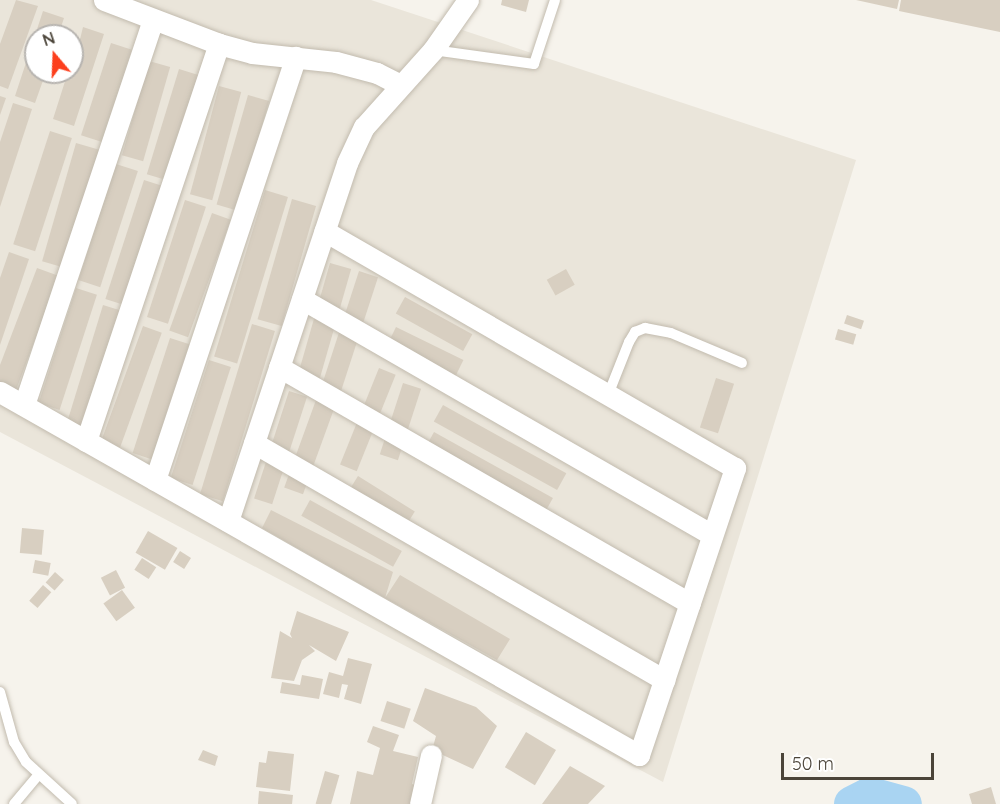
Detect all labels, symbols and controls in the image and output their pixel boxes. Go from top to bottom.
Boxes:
north arrow [24,24,84,84]
text: N [40,28,58,50]
scale bar [784,741,937,779]
text: 50 m [792,752,834,775]

